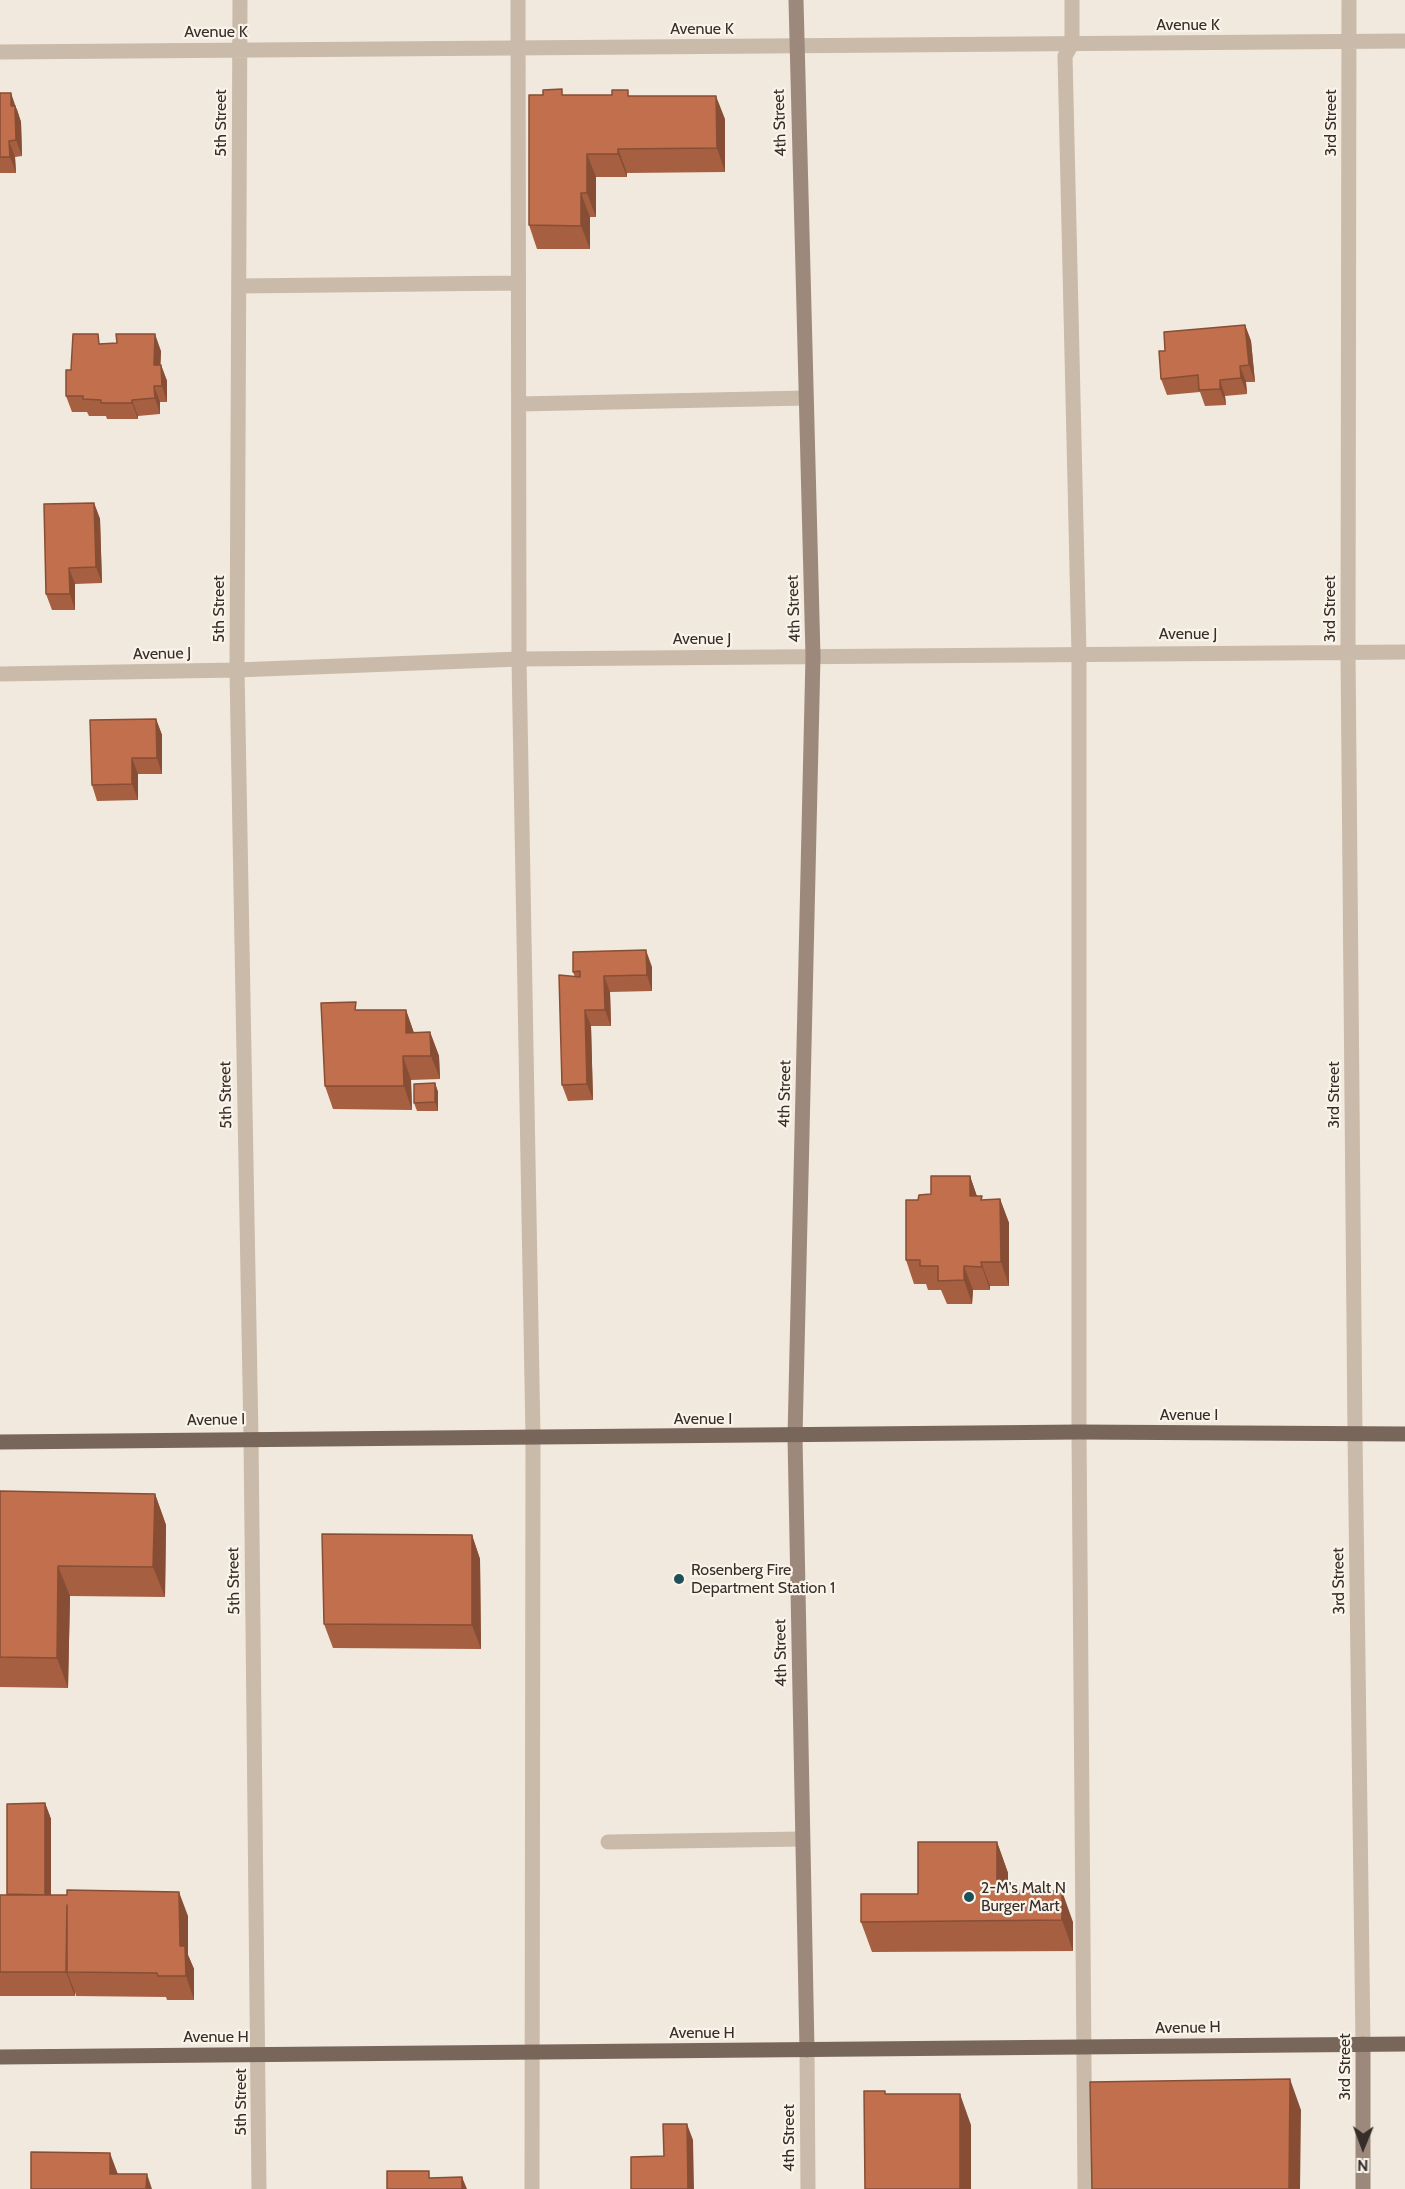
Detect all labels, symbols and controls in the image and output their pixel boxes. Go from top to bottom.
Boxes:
street label: Avenue K [1156,15,1220,35]
street label: Avenue K [670,19,734,39]
street label: Avenue K [184,22,248,42]
street label: 5th Street [211,89,231,157]
street label: 4th Street [769,89,791,157]
street label: 3rd Street [1321,89,1341,157]
street label: 5th Street [209,575,229,643]
street label: 4th Street [783,575,805,643]
street label: 3rd Street [1320,575,1340,643]
street label: Avenue J [1159,624,1217,644]
street label: Avenue J [673,629,731,649]
street label: Avenue J [133,644,191,664]
street label: 4th Street [775,1060,795,1128]
street label: 5th Street [216,1061,236,1129]
street label: 3rd Street [1324,1061,1344,1129]
street label: Avenue I [1160,1405,1218,1425]
street label: Avenue I [674,1409,732,1429]
street label: Avenue I [187,1410,245,1430]
street label: 5th Street [224,1547,244,1615]
street label: 3rd Street [1329,1547,1349,1615]
place label: Rosenberg Fire Department Station 1 [691,1560,835,1598]
marker: Rosenberg Fire Department Station 1 [672,1572,686,1586]
street label: 4th Street [771,1619,791,1687]
place label: 2-M's Malt N Burger Mart [981,1878,1066,1916]
marker: 2-M's Malt N Burger Mart [962,1890,976,1904]
street label: Avenue H [1155,2018,1221,2038]
street label: Avenue H [669,2023,735,2043]
street label: Avenue H [183,2027,249,2047]
street label: 3rd Street [1335,2033,1355,2101]
street label: 5th Street [231,2068,251,2136]
street label: 4th Street [779,2104,799,2172]
north arrow [1333,2117,1393,2177]
text: N [1357,2156,1368,2175]

